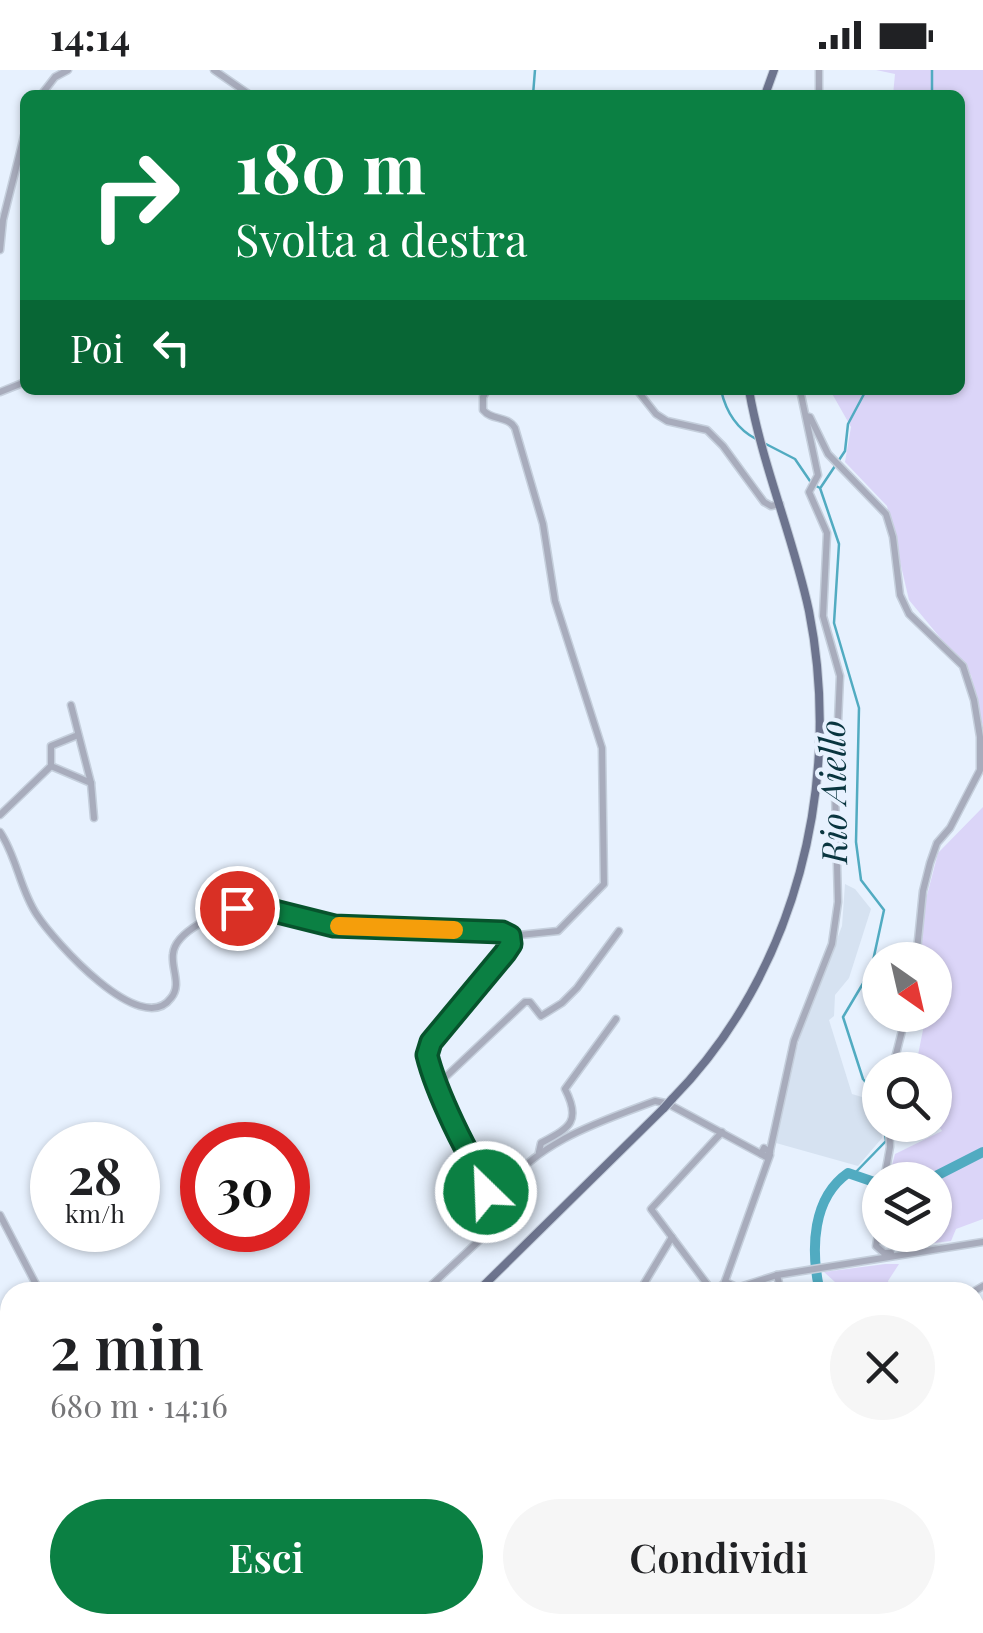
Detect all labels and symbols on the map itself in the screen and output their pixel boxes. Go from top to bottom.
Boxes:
water label: Rio Aiello [807,720,856,866]
pin [195,866,280,951]
north arrow [862,942,952,1032]
speed limit sign: 30 [180,1122,310,1252]
position arrow [434,1140,538,1244]

